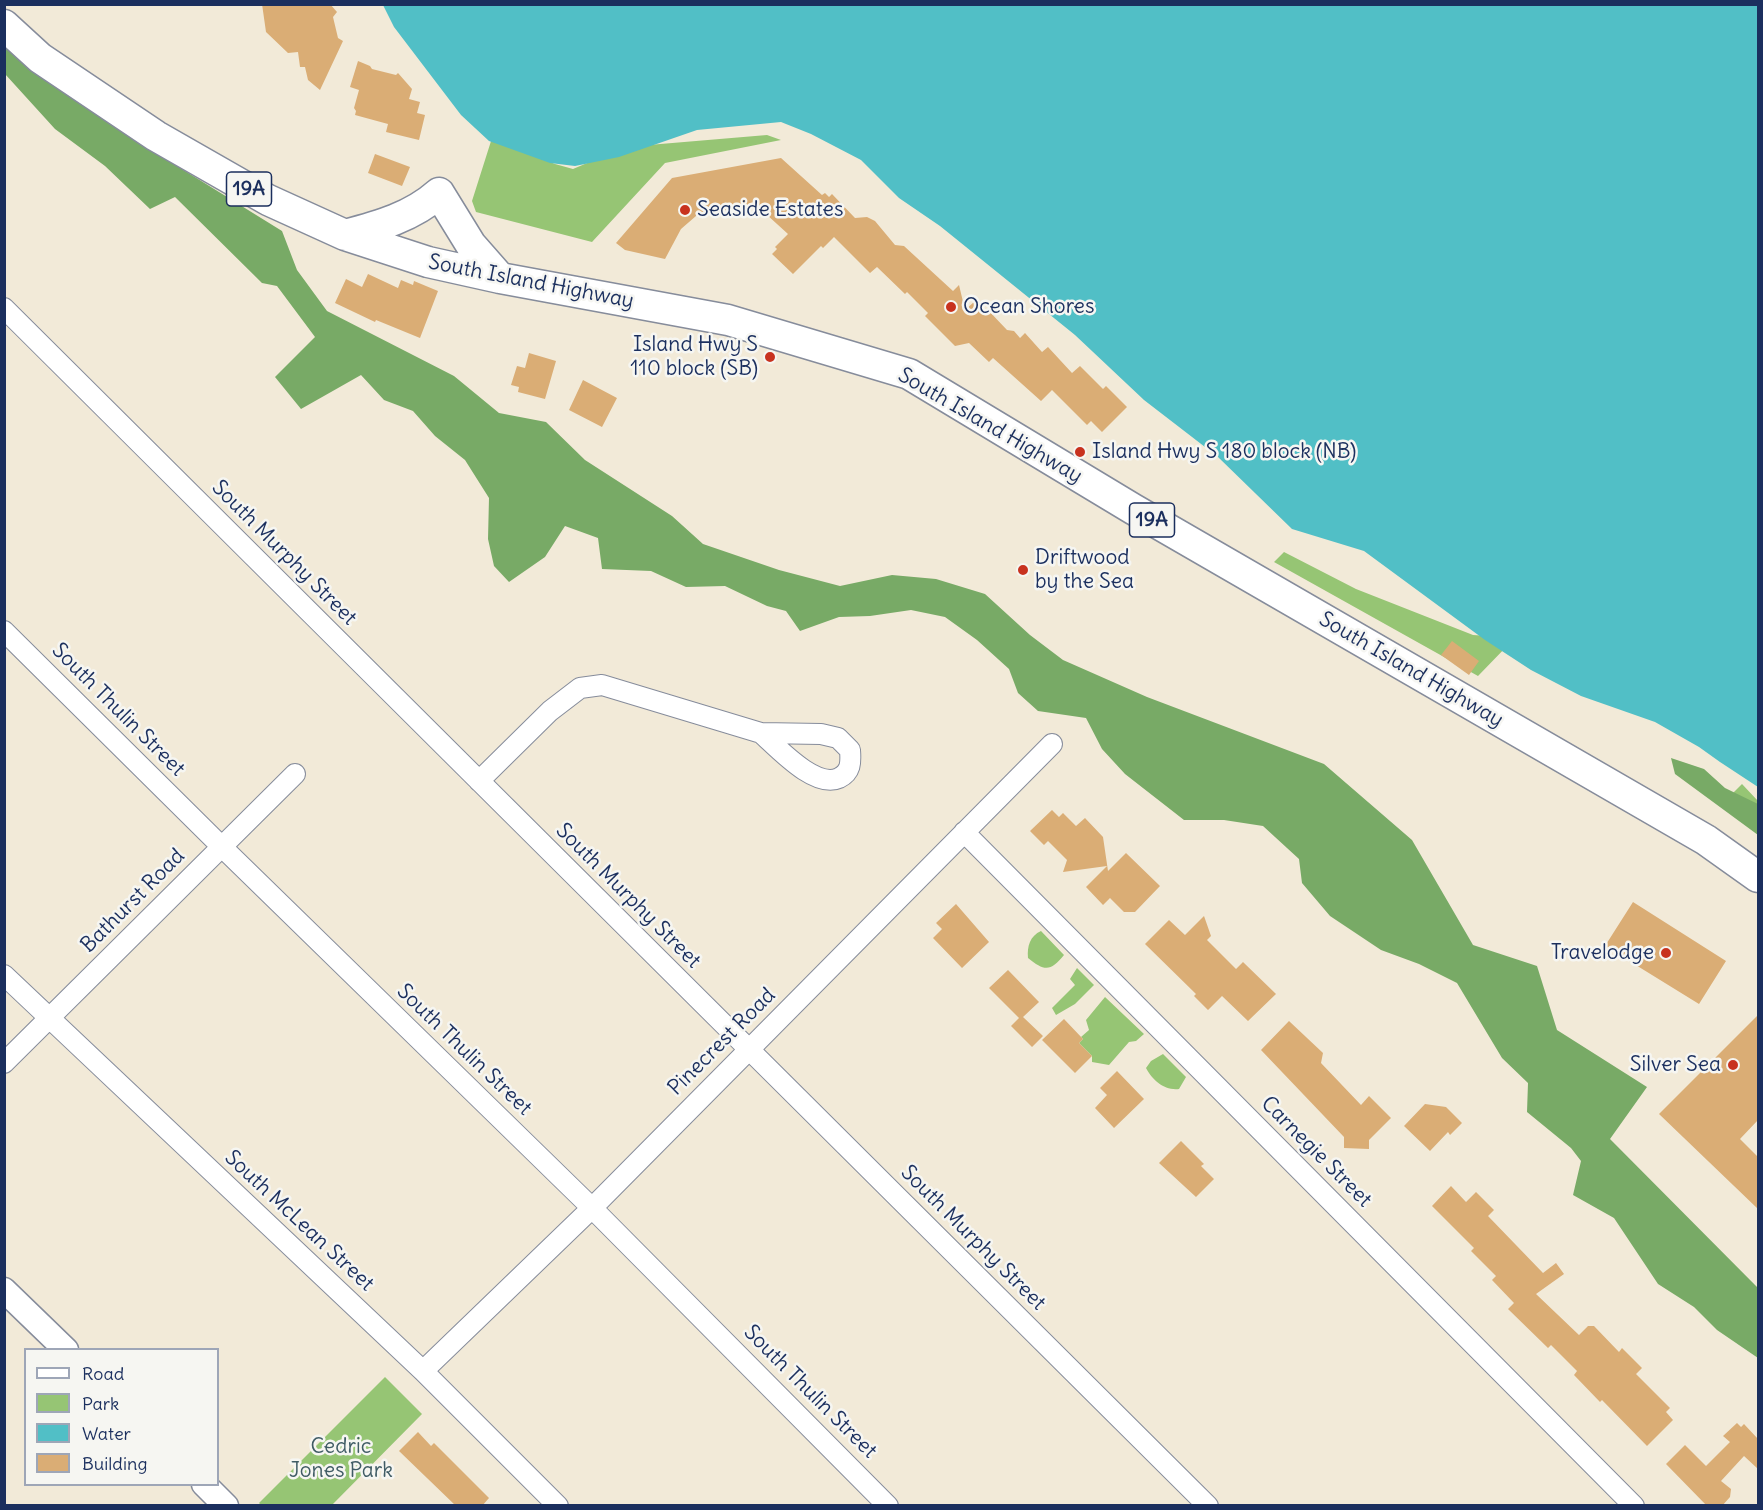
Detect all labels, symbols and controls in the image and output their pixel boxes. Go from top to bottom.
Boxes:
road number: 19A [226,172,272,206]
place label: Seaside Estates [697,197,843,223]
marker: Seaside Estates [678,203,692,217]
street label: South Island Highway [426,250,636,314]
place label: Ocean Shores [963,294,1094,320]
marker: Ocean Shores [944,300,958,314]
place label: Island Hwy S 110 block (SB) [630,332,758,382]
marker: Island Hwy S 110 block (SB) [763,350,777,364]
street label: South Island Highway [893,363,1087,489]
place label: Island Hwy S 180 block (NB) [1092,439,1356,465]
marker: Island Hwy S 180 block (NB) [1073,445,1087,459]
street label: South Murphy Street [206,475,362,631]
road number: 19A [1130,503,1174,537]
place label: Driftwood by the Sea [1035,545,1134,595]
marker: Driftwood by the Sea [1016,563,1030,577]
street label: South Island Highway [1314,607,1508,733]
street label: South Thulin Street [46,638,190,782]
street label: South Murphy Street [550,818,706,974]
street label: Bathurst Road [76,844,190,958]
place label: Travelodge [1551,940,1654,966]
marker: Travelodge [1659,946,1673,960]
street label: South Thulin Street [391,979,537,1121]
street label: Pinecrest Road [663,983,781,1101]
place label: Silver Sea [1630,1052,1721,1078]
marker: Silver Sea [1726,1058,1740,1072]
street label: Carnegie Street [1255,1091,1377,1213]
street label: South McLean Street [219,1145,379,1297]
street label: South Murphy Street [895,1160,1051,1316]
street label: South Thulin Street [738,1320,882,1464]
legend [24,1348,219,1486]
text: Road [82,1362,124,1385]
text: Park [82,1392,119,1415]
text: Water [82,1422,131,1445]
park label: Cedric Jones Park [289,1434,393,1484]
text: Building [82,1452,147,1475]

